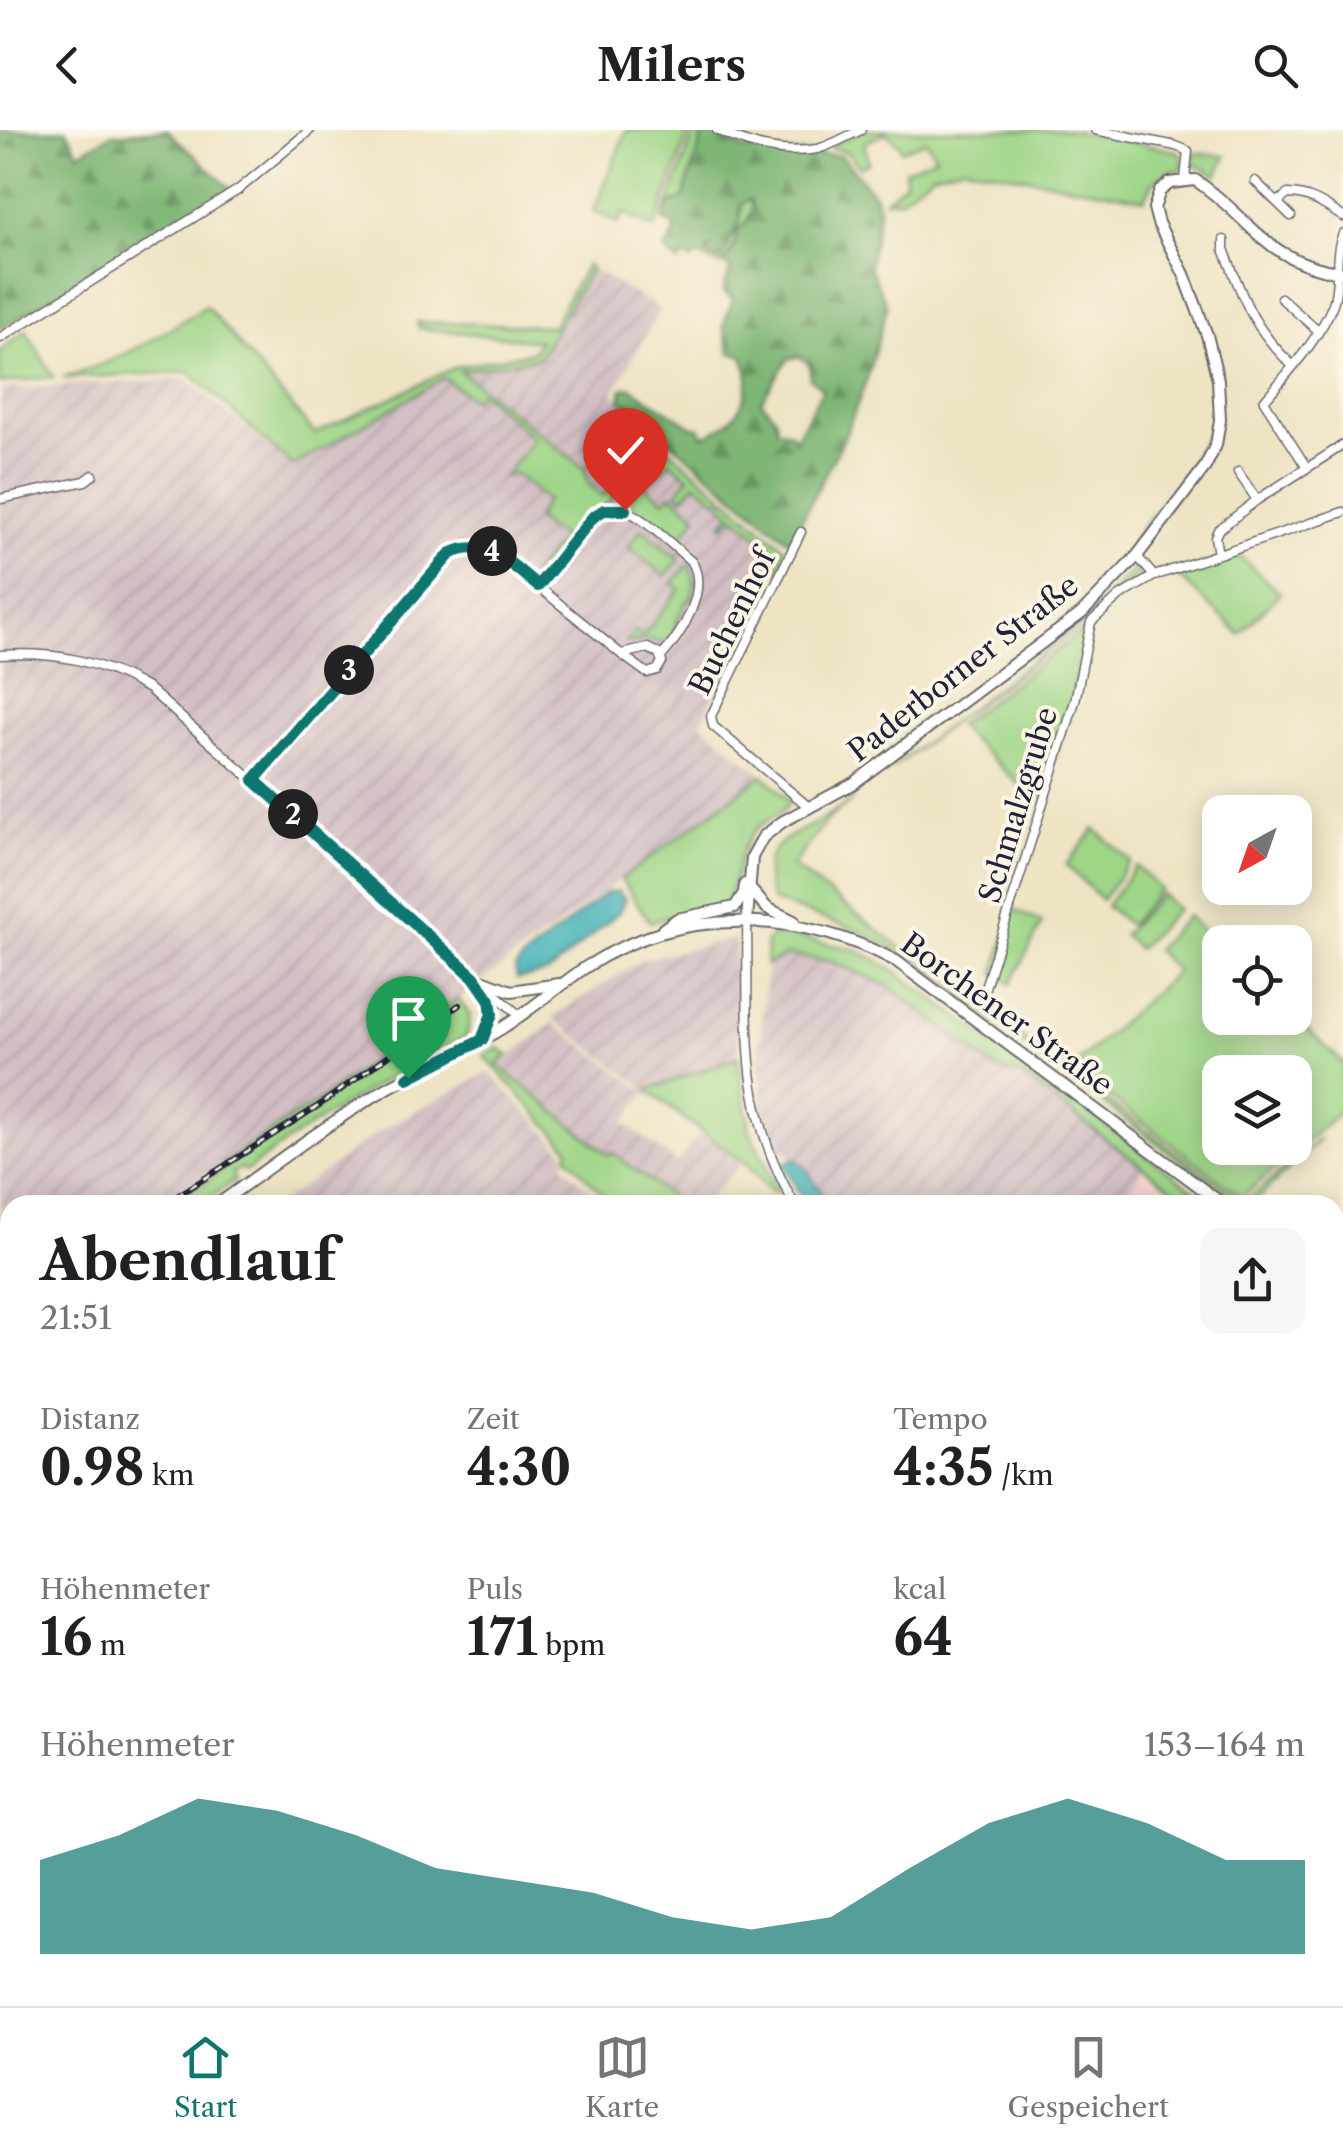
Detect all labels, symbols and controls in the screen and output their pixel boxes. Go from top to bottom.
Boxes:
text: Milers [597,37,746,93]
icon: back [40,38,95,93]
icon: search [1248,38,1303,93]
pin [583,408,668,511]
icon: check [598,423,653,478]
pin: 4 [467,526,517,576]
text: 4 [484,534,500,568]
street label: Buchenhof [681,540,785,701]
street label: Paderborner Straße [840,567,1086,769]
pin: 3 [324,645,374,695]
text: 3 [341,653,357,687]
street label: Schmalzgrube [971,703,1065,907]
pin: 2 [268,789,318,839]
north arrow [1202,795,1312,905]
map controls [1202,795,1312,1165]
text: 2 [285,797,301,831]
street label: Borchener Straße [894,925,1120,1103]
button: locate [1202,925,1312,1035]
pin [366,976,451,1079]
icon: arrive [381,991,436,1046]
button: layers [1202,1055,1312,1165]
text: Abendlauf [40,1227,336,1294]
button: share [1200,1228,1305,1333]
text: 21:51 [40,1298,112,1337]
text: Distanz [40,1402,140,1436]
text: Zeit [467,1402,520,1436]
text: Tempo [893,1402,988,1436]
text: 0.98 [40,1436,145,1498]
text: 4:30 [467,1436,571,1498]
text: 4:35 [893,1436,994,1498]
text: km [145,1458,194,1492]
text: /km [994,1458,1053,1492]
text: Höhenmeter [40,1572,210,1606]
text: Puls [467,1572,523,1606]
text: kcal [893,1572,946,1606]
text: 16 [40,1606,92,1668]
text: 171 [467,1606,538,1668]
text: 64 [893,1606,953,1668]
text: m [92,1628,126,1662]
text: bpm [538,1628,605,1662]
text: Höhenmeter [40,1725,235,1764]
text: 153–164 m [1144,1725,1305,1764]
tab: Start [174,2030,237,2124]
tab: Karte [585,2030,659,2124]
tab: Gespeichert [1007,2030,1169,2124]

